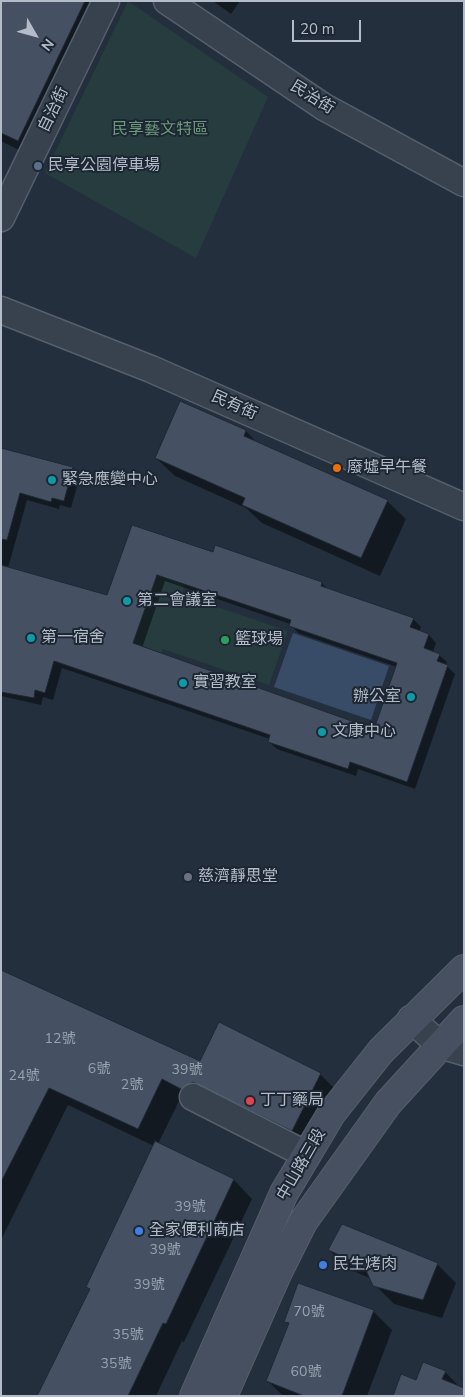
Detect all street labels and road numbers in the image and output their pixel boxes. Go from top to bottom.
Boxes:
street label: 民治街 [287,77,337,119]
street label: 自治街 [35,84,73,136]
street label: 民有街 [208,387,260,425]
street label: 中山路三段 [274,1126,330,1204]

